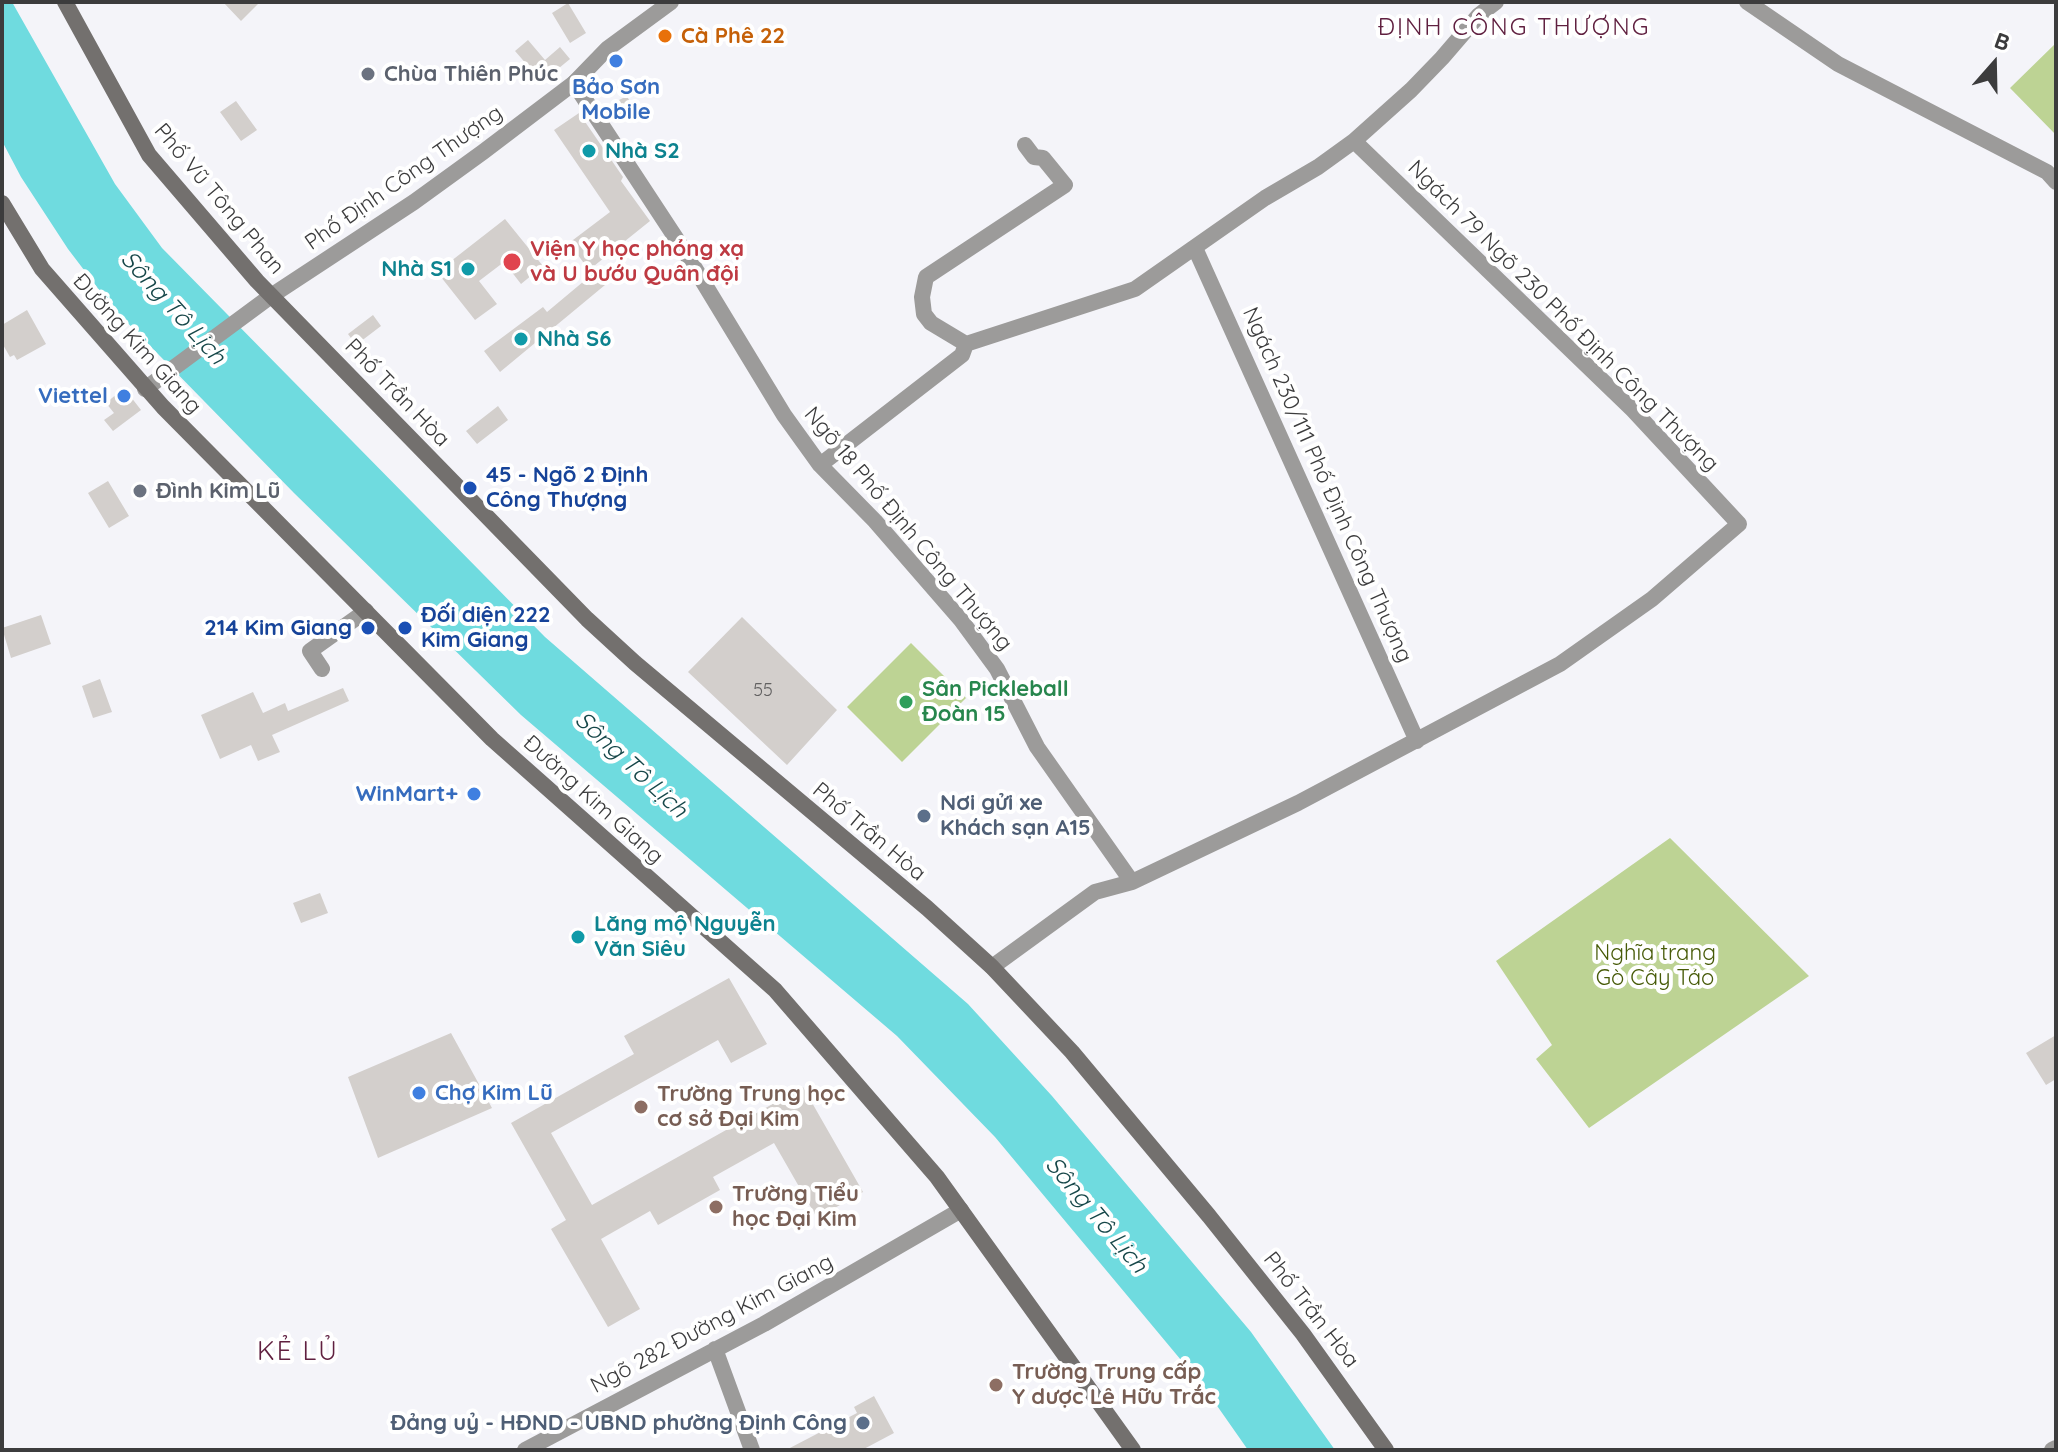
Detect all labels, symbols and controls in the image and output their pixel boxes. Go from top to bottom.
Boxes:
district label: ĐỊNH CÔNG THƯỢNG [1378,14,1650,42]
place label: Cà Phê 22 [681,23,785,49]
north arrow [1954,24,2034,104]
text: B [1991,26,2014,57]
marker: Cà Phê 22 [656,27,674,45]
marker: Bảo Sơn Mobile [607,52,625,70]
place label: Chùa Thiên Phúc [384,61,558,87]
marker: Chùa Thiên Phúc [359,65,377,83]
place label: Bảo Sơn Mobile [572,74,660,126]
street label: Phố Định Công Thượng [300,100,508,256]
street label: Phố Vũ Tông Phan [148,118,290,280]
place label: Nhà S2 [605,138,680,164]
marker: Nhà S2 [580,142,598,160]
street label: Ngách 79 Ngõ 230 Phố Định Công Thượng [1402,155,1724,477]
place label: Viện Y học phóng xạ và U bướu Quân đội [530,236,744,288]
water label: Sông Tô Lịch [114,245,232,371]
marker: Viện Y học phóng xạ và U bướu Quân đội [501,251,523,273]
place label: Nhà S1 [381,256,452,282]
marker: Nhà S1 [459,260,477,278]
street label: Đường Kim Giang [67,268,207,420]
street label: Ngách 230/111 Phố Định Công Thượng [1236,303,1418,667]
place label: Nhà S6 [537,326,611,352]
marker: Nhà S6 [512,330,530,348]
street label: Phố Trần Hòa [339,334,455,452]
place label: Viettel [38,383,108,409]
marker: Viettel [115,387,133,405]
street label: Ngõ 18 Phố Định Công Thượng [798,402,1018,656]
place label: 45 - Ngõ 2 Định Công Thượng [486,462,648,514]
place label: Đình Kim Lũ [156,478,280,504]
marker: 45 - Ngõ 2 Định Công Thượng [461,479,479,497]
marker: Đình Kim Lũ [131,482,149,500]
place label: Đối diện 222 Kim Giang [421,602,551,654]
place label: 214 Kim Giang [204,615,352,641]
marker: 214 Kim Giang [359,619,377,637]
marker: Đối diện 222 Kim Giang [396,619,414,637]
place label: Sân Pickleball Đoàn 15 [922,676,1069,728]
house number: 55 [753,680,773,702]
marker: Sân Pickleball Đoàn 15 [897,693,915,711]
water label: Sông Tô Lịch [569,706,693,824]
street label: Đường Kim Giang [517,730,669,870]
street label: Phố Trần Hòa [807,777,931,887]
place label: WinMart+ [356,781,458,807]
marker: WinMart+ [465,785,483,803]
place label: Nơi gửi xe Khách sạn A15 [940,790,1091,842]
marker: Nơi gửi xe Khách sạn A15 [915,807,933,825]
place label: Lăng mộ Nguyễn Văn Siêu [594,911,775,962]
marker: Lăng mộ Nguyễn Văn Siêu [569,928,587,946]
park label: Nghĩa trang Gò Cây Táo [1594,940,1716,992]
place label: Chợ Kim Lũ [435,1080,553,1106]
place label: Trường Trung học cơ sở Đại Kim [657,1081,845,1132]
marker: Chợ Kim Lũ [410,1084,428,1102]
marker: Trường Trung học cơ sở Đại Kim [632,1098,650,1116]
water label: Sông Tô Lịch [1039,1151,1153,1279]
place label: Trường Tiểu học Đại Kim [732,1181,859,1232]
marker: Trường Tiểu học Đại Kim [707,1198,725,1216]
street label: Phố Trần Hòa [1258,1247,1364,1373]
street label: Ngõ 282 Đường Kim Giang [586,1249,838,1399]
district label: KẺ LỦ [257,1336,339,1368]
place label: Trường Trung cấp Y dược Lê Hữu Trắc [1012,1359,1216,1410]
marker: Trường Trung cấp Y dược Lê Hữu Trắc [987,1376,1005,1394]
place label: Đảng uỷ - HĐND - UBND phường Định Công [390,1410,847,1436]
marker: Đảng uỷ - HĐND - UBND phường Định Công [854,1414,872,1432]

